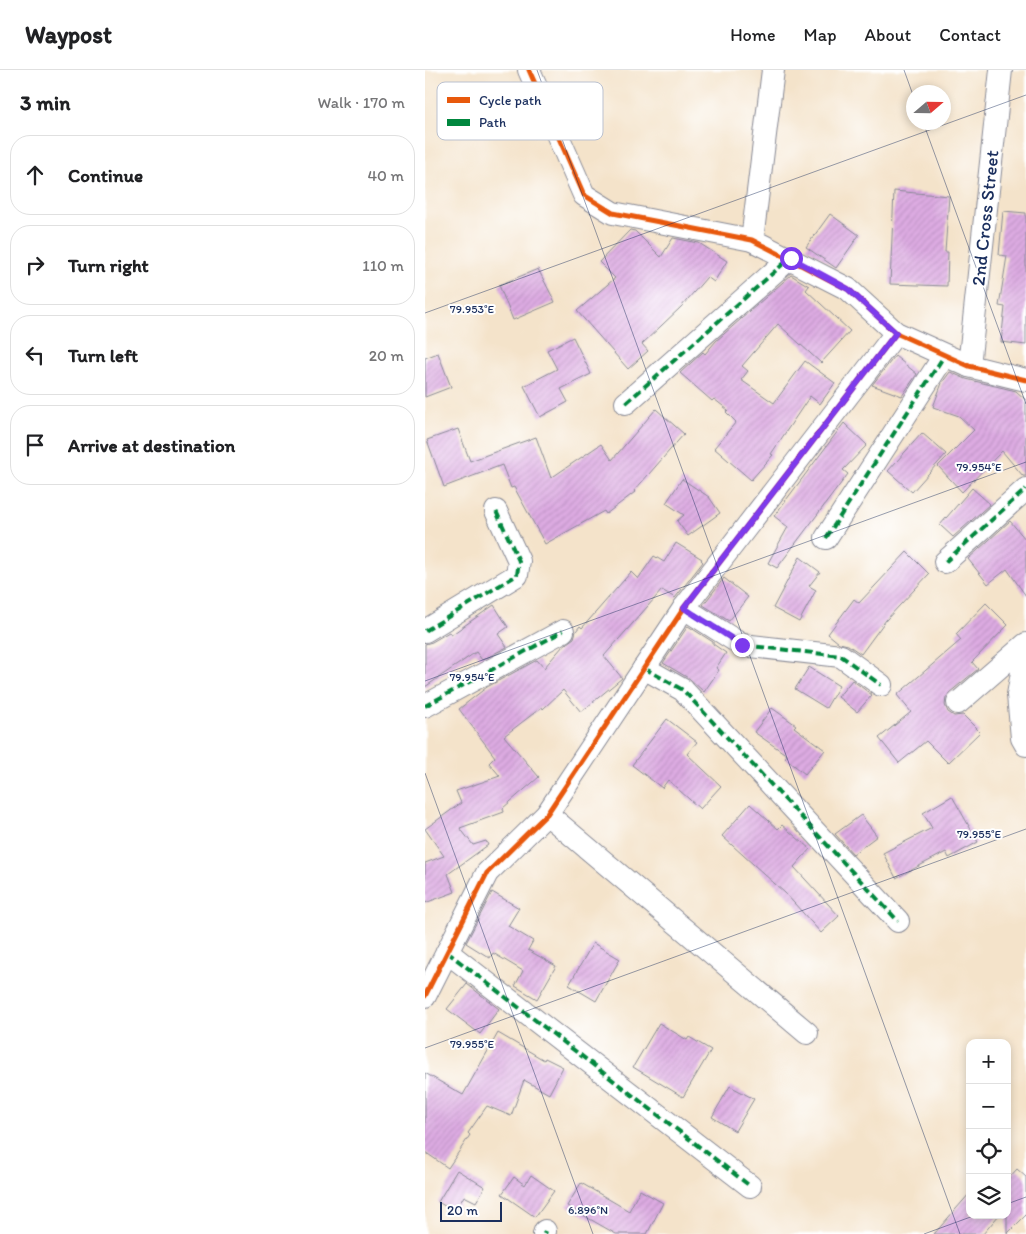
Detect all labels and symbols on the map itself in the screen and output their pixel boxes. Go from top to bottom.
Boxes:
legend [437,82,603,140]
north arrow [906,85,951,130]
text: Cycle path [479,92,542,109]
text: Path [479,114,506,131]
street label: 2nd Cross Street [966,149,1004,287]
route start [780,247,803,270]
text: 79.953°E [450,302,495,316]
text: 79.954°E [956,460,1002,474]
route end [731,634,754,657]
text: 79.954°E [449,670,495,684]
text: 79.955°E [957,827,1001,841]
text: 79.955°E [450,1037,494,1051]
scale bar [440,1199,503,1222]
text: 6.896°N [568,1203,608,1217]

